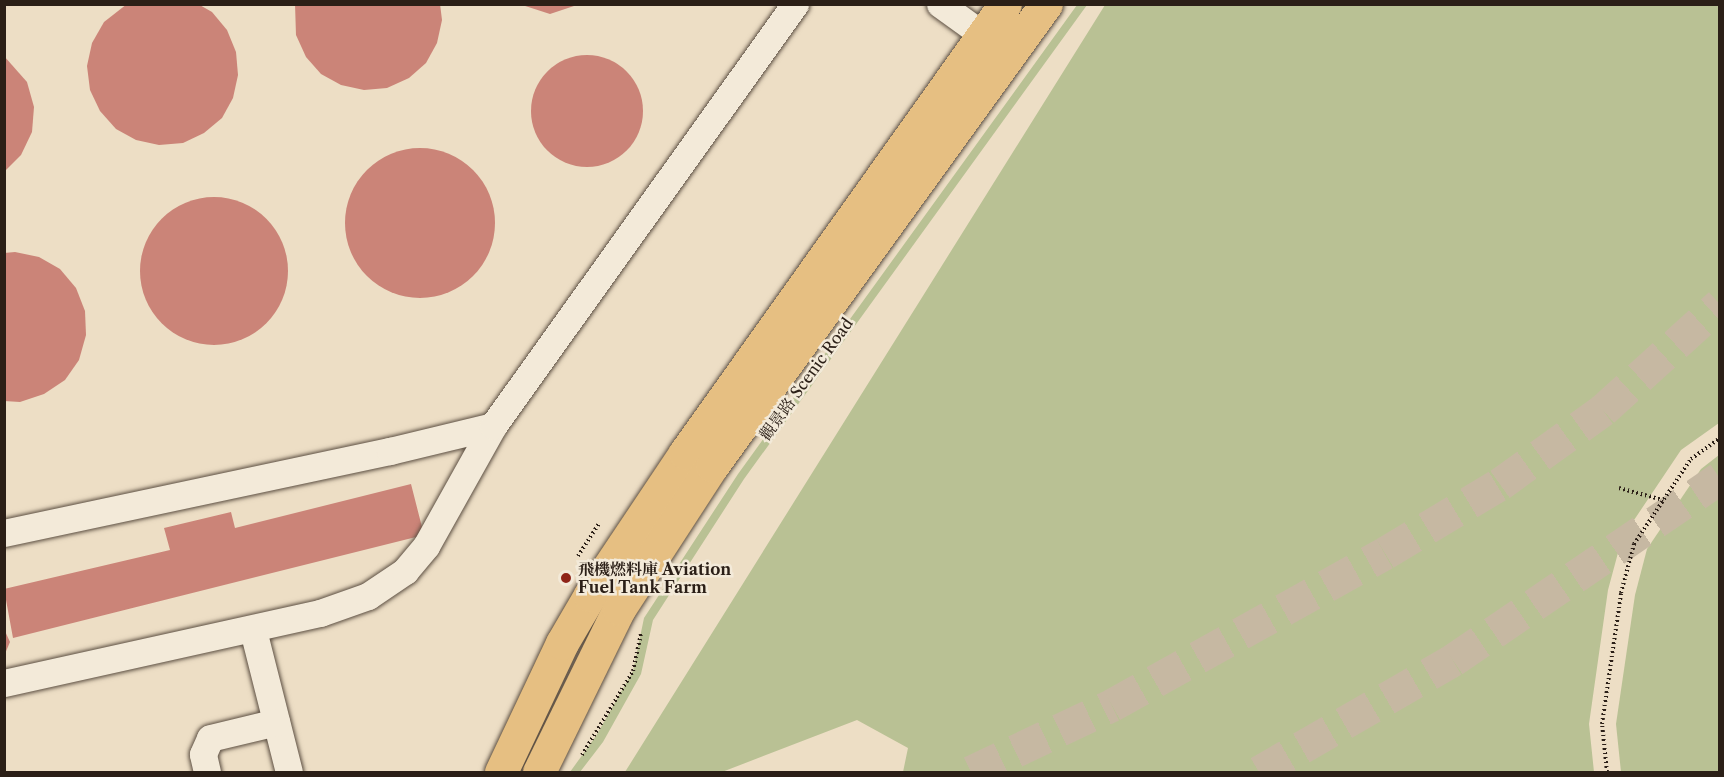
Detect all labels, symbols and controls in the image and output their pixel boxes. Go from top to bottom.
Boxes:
street label: 觀景路 Scenic Road [755,314,857,444]
place label: 飛機燃料庫 Aviation Fuel Tank Farm [578,559,731,597]
marker: 飛機燃料庫 Aviation Fuel Tank Farm [559,571,573,585]

